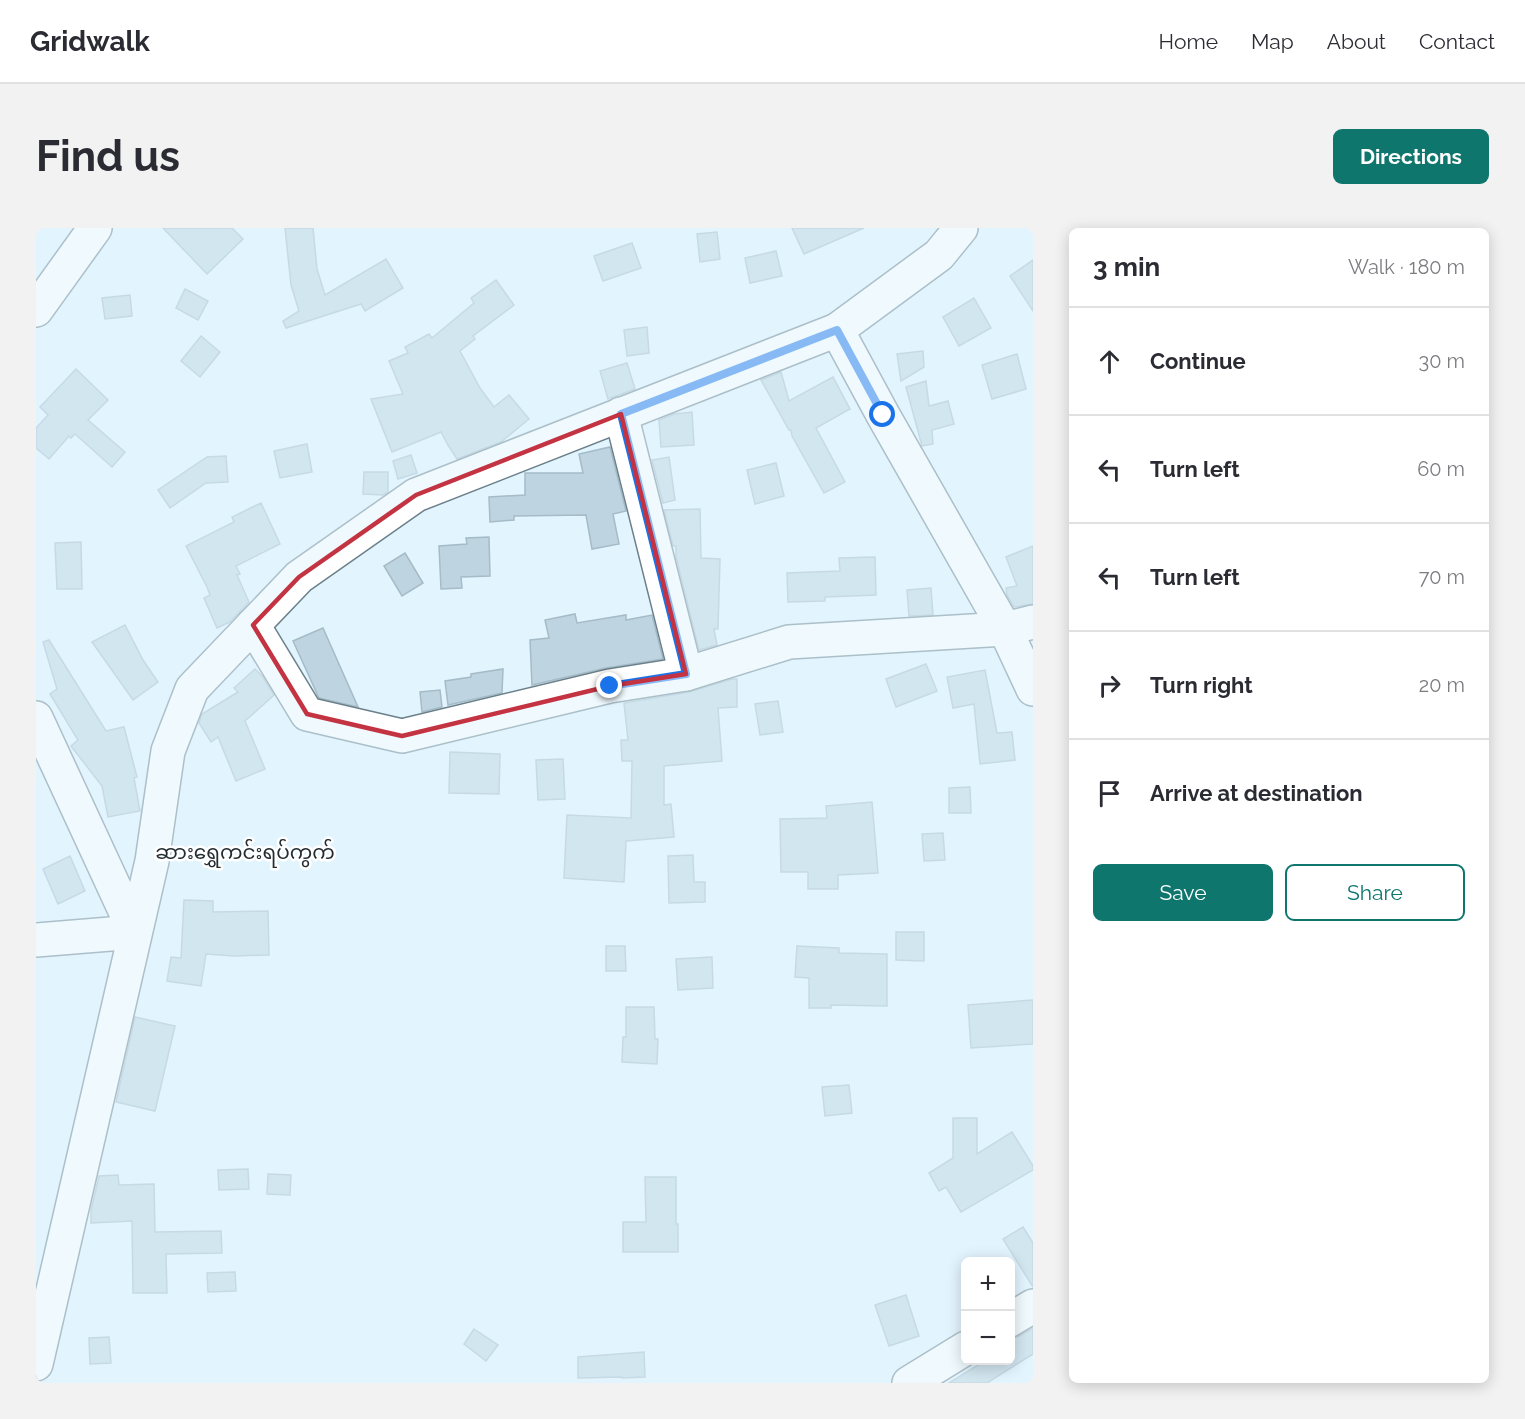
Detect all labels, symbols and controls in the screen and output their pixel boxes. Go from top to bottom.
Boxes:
text: Gridwalk [30,25,150,58]
text: Home [1159,29,1218,54]
text: Map [1251,29,1294,54]
text: About [1327,29,1386,54]
text: Contact [1419,29,1495,54]
button: Directions [1333,129,1489,184]
text: Find us [36,132,180,181]
text: 3 min [1093,252,1160,282]
text: Walk · 180 m [1348,255,1465,279]
icon: ahead [1093,345,1126,378]
text: Continue [1150,348,1246,374]
text: 30 m [1419,349,1465,373]
route start [869,401,895,427]
icon: left [1093,453,1126,486]
text: Turn left [1150,456,1240,482]
text: 60 m [1417,457,1465,481]
icon: left [1093,561,1126,594]
text: Turn left [1150,564,1240,590]
text: 70 m [1419,565,1465,589]
icon: right [1093,669,1126,702]
route end [596,672,622,698]
text: Turn right [1150,672,1253,698]
text: 20 m [1419,673,1465,697]
icon: arrive [1093,777,1126,810]
text: Arrive at destination [1150,780,1363,806]
district label: ဆားရွှေကင်းရပ်ကွက် [155,838,335,868]
button: Save [1093,864,1273,921]
button: Share [1285,864,1465,921]
map controls [961,1257,1015,1365]
button: + [961,1257,1015,1311]
button: − [961,1311,1015,1365]

